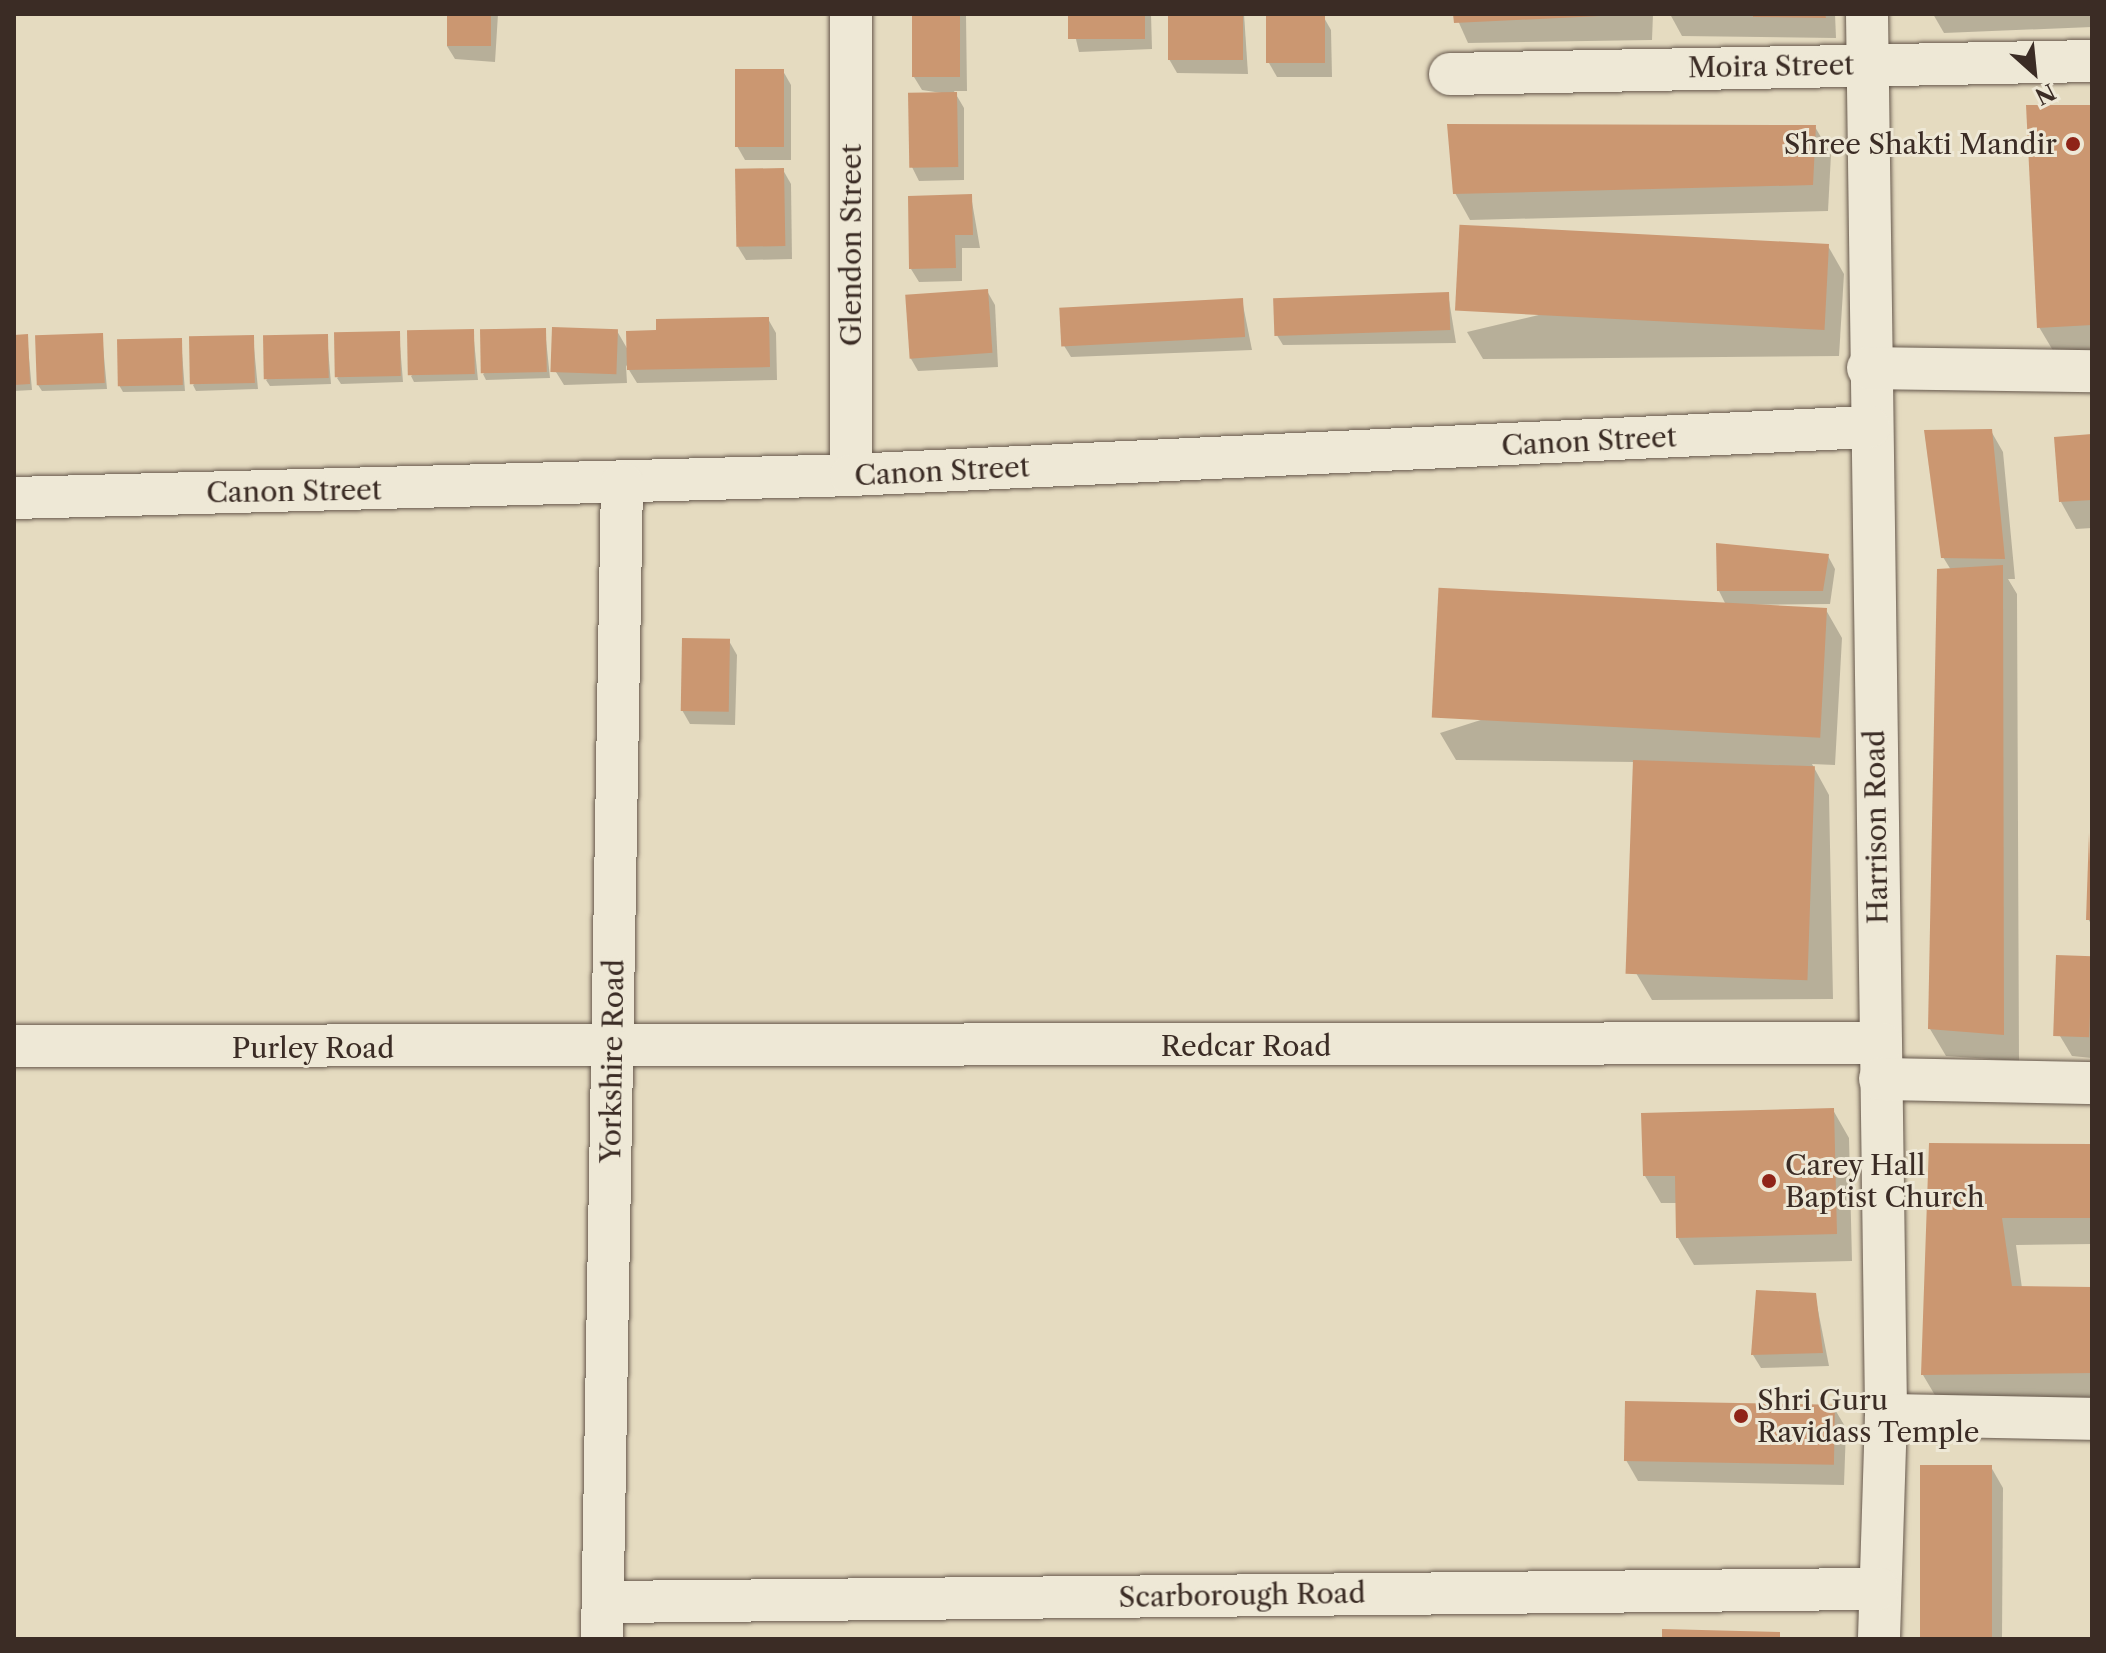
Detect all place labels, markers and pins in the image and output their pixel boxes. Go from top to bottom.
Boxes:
place label: Shree Shakti Mandir [1784,127,2057,161]
marker: Shree Shakti Mandir [2064,135,2082,153]
place label: Carey Hall Baptist Church [1785,1148,1984,1214]
marker: Carey Hall Baptist Church [1760,1172,1778,1190]
place label: Shri Guru Ravidass Temple [1757,1383,1980,1449]
marker: Shri Guru Ravidass Temple [1732,1407,1750,1425]

